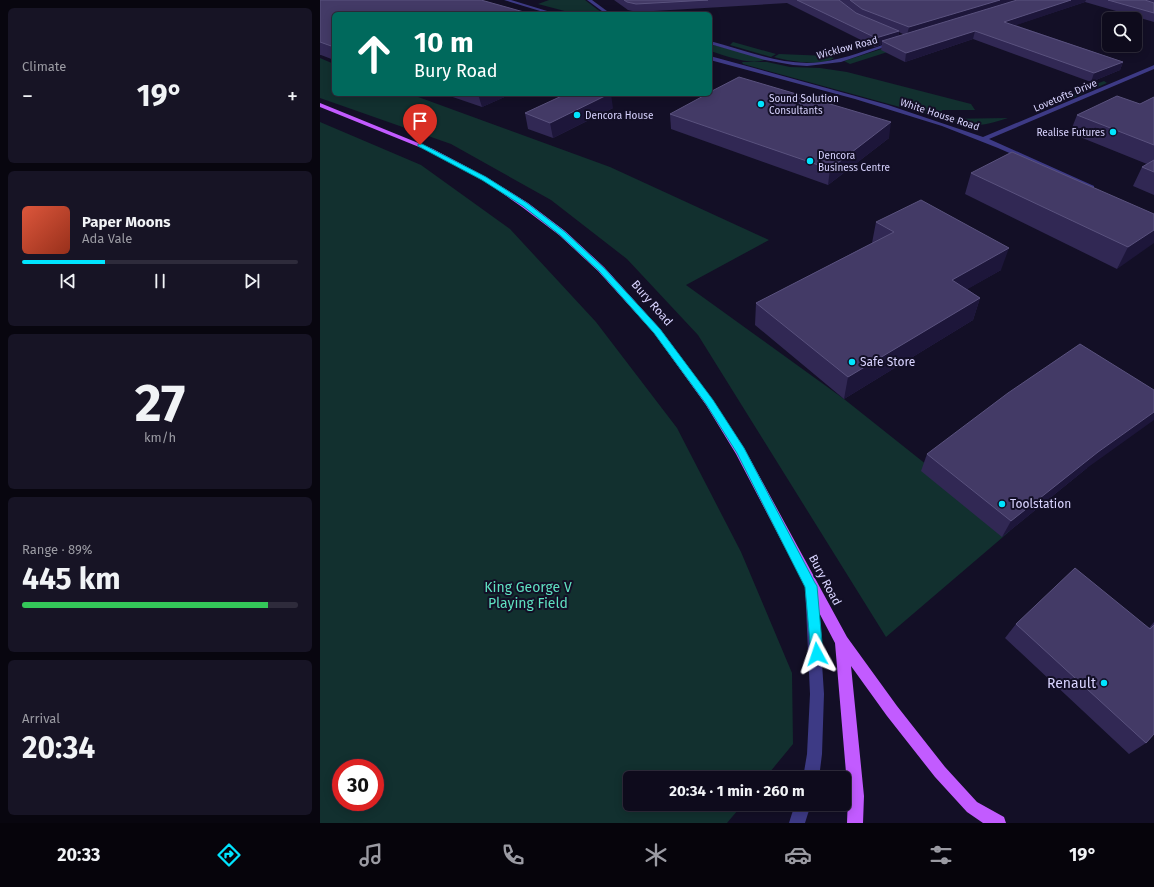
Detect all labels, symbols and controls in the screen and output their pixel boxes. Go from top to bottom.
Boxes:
map controls [1102,12,1142,52]
button: search [1102,12,1142,52]
text: 10 m [414,26,474,59]
icon: ahead [348,28,400,80]
street label: Wicklow Road [815,34,879,62]
text: Climate [22,59,66,74]
text: Bury Road [414,60,498,82]
street label: Lovetofts Drive [1032,77,1099,115]
text: 19° [137,78,183,114]
text: − [22,83,33,110]
text: + [287,83,298,110]
place label: Sound Solution Consultants [769,93,839,117]
street label: White House Road [898,96,981,133]
marker: Sound Solution Consultants [756,99,766,109]
pin [403,104,437,145]
icon: arrive [409,110,431,132]
marker: Dencora House [572,110,582,120]
place label: Dencora House [585,110,653,122]
place label: Realise Futures [1036,127,1105,139]
marker: Realise Futures [1108,127,1118,137]
place label: Dencora Business Centre [818,150,890,174]
marker: Dencora Business Centre [805,156,815,166]
text: Paper Moons [82,213,170,231]
text: Ada Vale [82,231,132,246]
icon: previous [57,270,79,292]
icon: pause [149,270,171,292]
icon: next [241,270,263,292]
street label: Bury Road [628,277,676,329]
place label: Safe Store [860,355,915,369]
marker: Safe Store [847,357,857,367]
text: 27 [135,372,185,435]
text: km/h [144,430,176,445]
place label: Toolstation [1010,497,1071,511]
marker: Toolstation [997,499,1007,509]
text: Range · 89% [22,542,93,557]
street label: Bury Road [806,552,844,608]
text: 445 km [22,561,121,597]
park label: King George V Playing Field [484,579,572,612]
position arrow [796,633,838,675]
place label: Renault [1047,675,1097,692]
marker: Renault [1099,678,1109,688]
text: Arrival [22,711,60,726]
text: 20:34 [22,730,95,766]
speed limit sign: 30 [332,759,384,811]
text: 20:34 · 1 min · 260 m [669,782,805,800]
icon: directions [215,841,243,869]
icon: music [357,841,385,869]
icon: phone [499,841,527,869]
icon: climate [642,841,670,869]
icon: car [784,841,812,869]
icon: filters [927,841,955,869]
text: 20:33 [57,844,100,866]
text: 19° [1069,844,1097,866]

